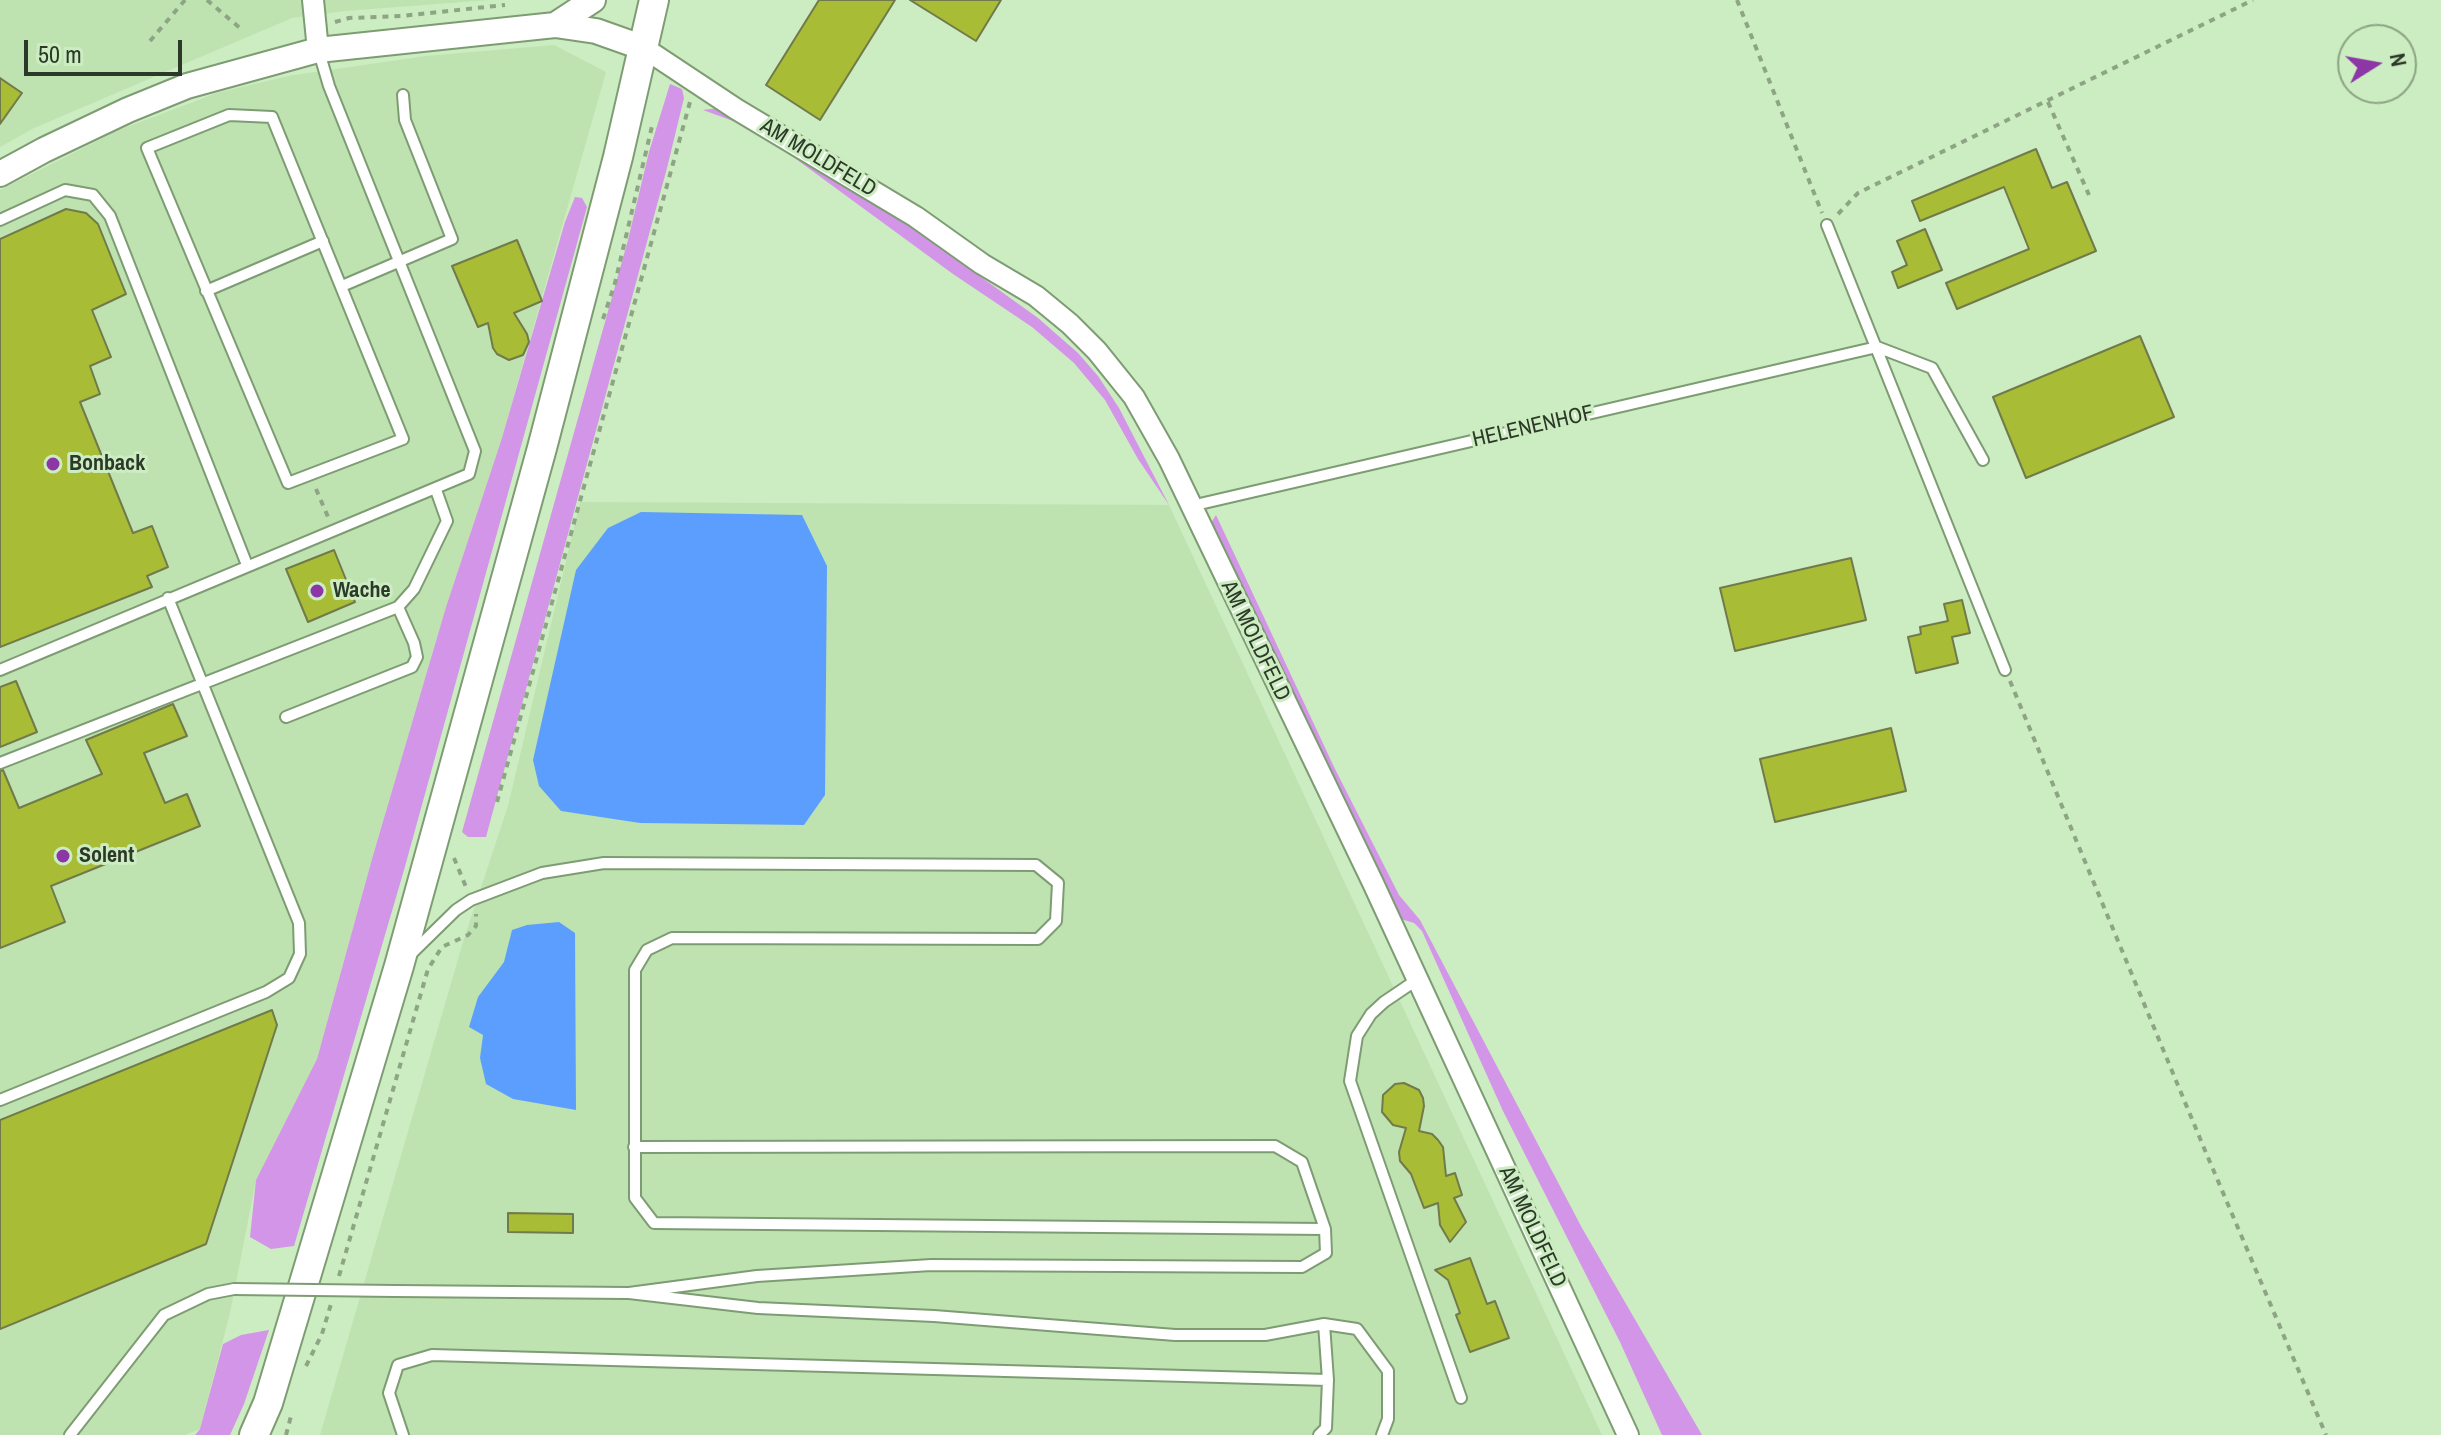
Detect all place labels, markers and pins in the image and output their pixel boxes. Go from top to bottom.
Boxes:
place label: Bonback [69,451,145,477]
marker: Bonback [44,455,62,473]
place label: Wache [333,578,390,604]
marker: Wache [308,582,326,600]
place label: Solent [79,843,134,869]
marker: Solent [54,847,72,865]

